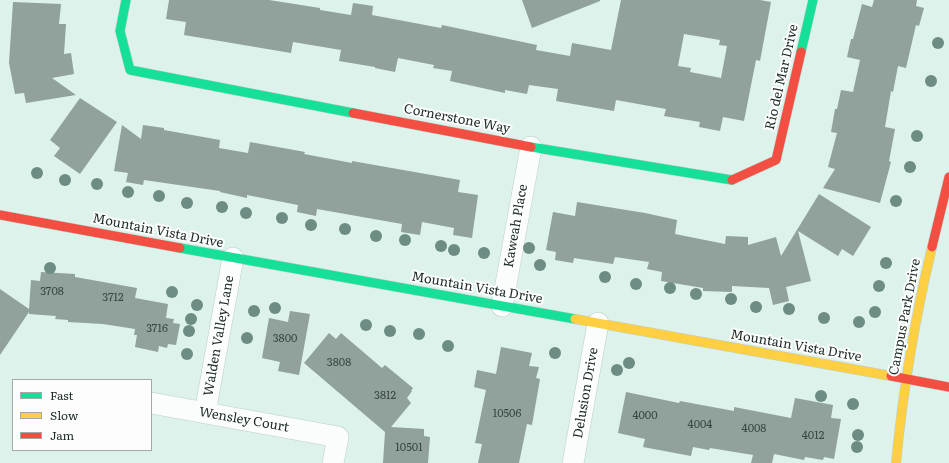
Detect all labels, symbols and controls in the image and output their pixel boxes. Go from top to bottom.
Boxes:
street label: Rio del Mar Drive [762,23,802,131]
street label: Cornerstone Way [402,101,512,137]
street label: Kaweah Place [501,183,531,269]
street label: Mountain Vista Drive [91,211,225,251]
street label: Campus Park Drive [886,257,924,377]
street label: Mountain Vista Drive [410,269,544,307]
street label: Walden Valley Lane [201,274,237,398]
house number: 3708 [40,285,64,299]
house number: 3712 [102,291,124,305]
house number: 3716 [146,322,168,336]
street label: Mountain Vista Drive [729,327,863,365]
house number: 3800 [273,332,297,346]
street label: Delusion Drive [570,346,602,440]
house number: 3808 [327,356,351,370]
legend [12,379,152,451]
text: Fast [50,386,73,404]
house number: 3812 [374,389,396,403]
street label: Wensley Court [198,404,290,436]
text: Slow [50,406,78,424]
house number: 10506 [493,407,521,421]
house number: 4000 [632,409,658,423]
house number: 4004 [688,418,712,432]
house number: 4008 [742,422,766,436]
text: Jam [50,426,74,444]
house number: 4012 [802,429,824,443]
house number: 10501 [395,441,423,455]

